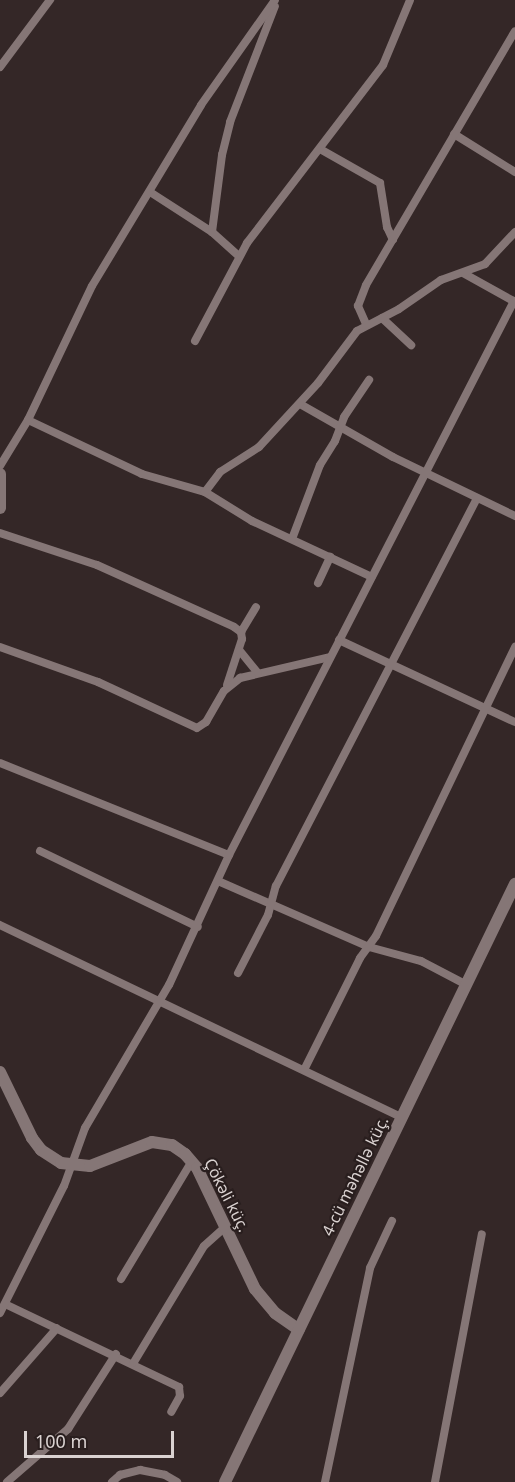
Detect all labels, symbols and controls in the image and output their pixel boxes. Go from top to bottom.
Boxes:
street label: 4-cü məhəllə küç. [318,1113,392,1239]
street label: Çökəli küç. [200,1155,254,1235]
scale bar [27,1419,177,1457]
text: 100 m [35,1429,87,1453]

